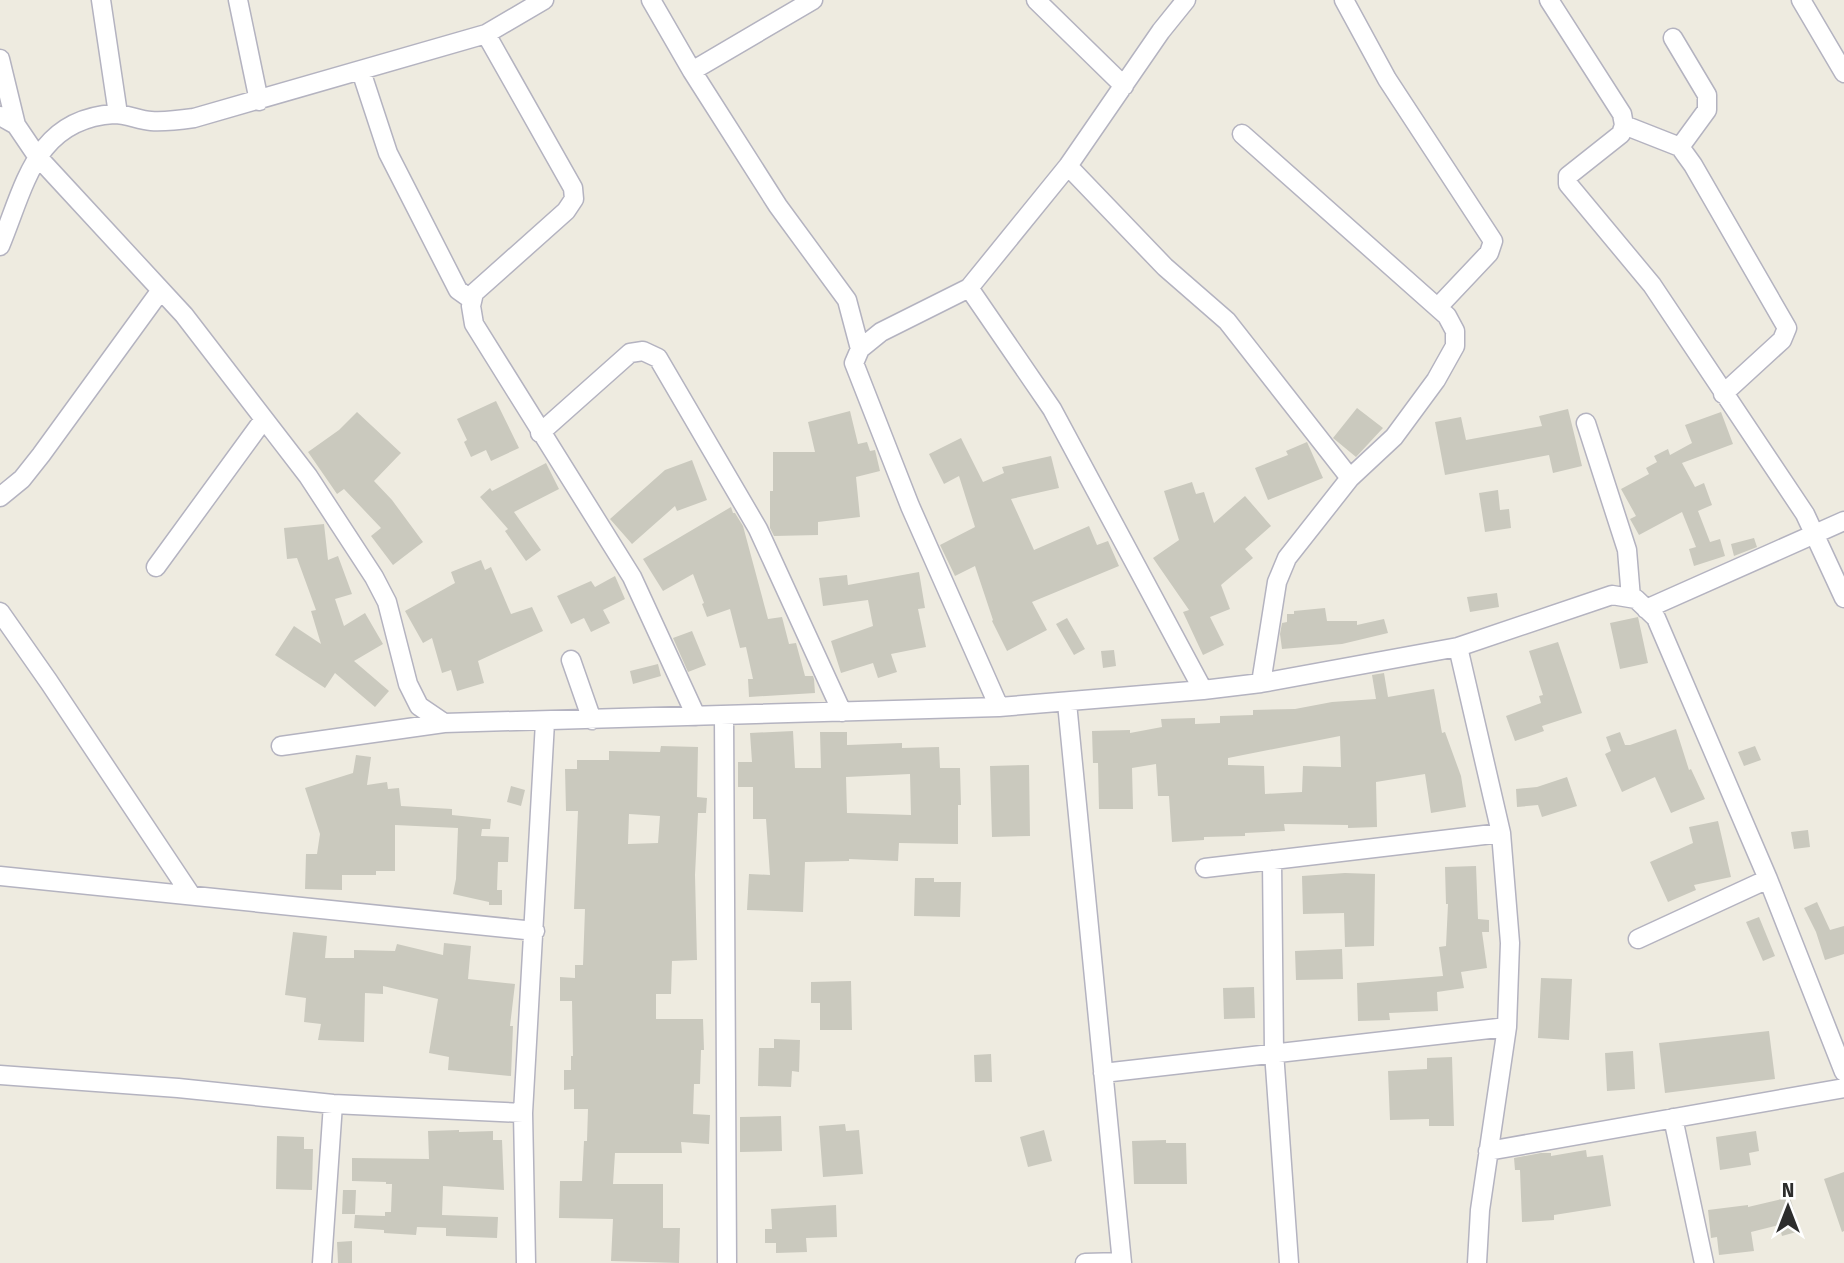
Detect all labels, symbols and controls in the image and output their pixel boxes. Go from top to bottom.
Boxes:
north arrow [1753,1172,1823,1242]
text: N [1782,1179,1794,1202]

